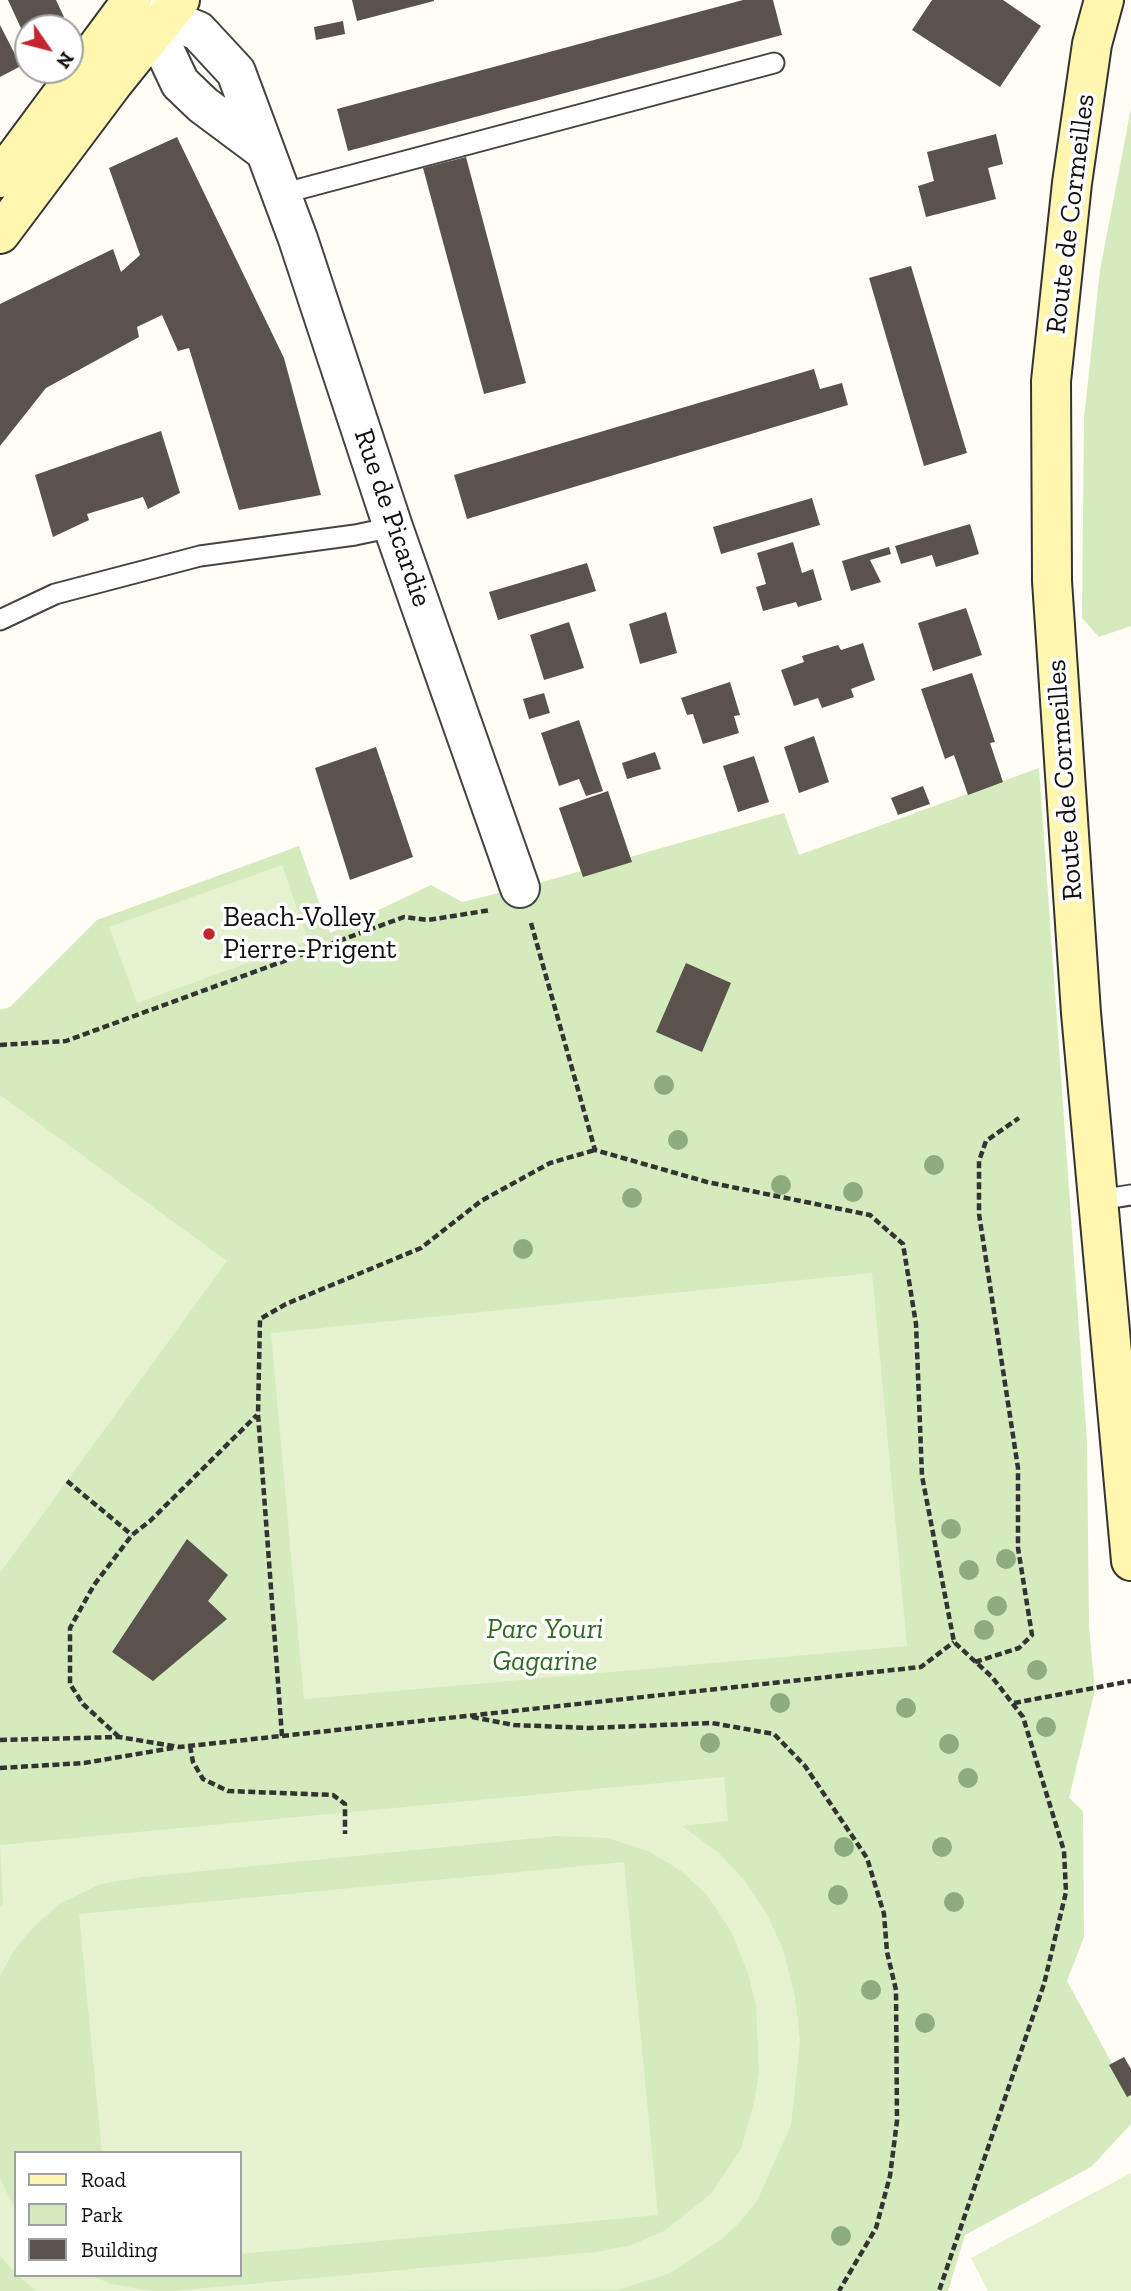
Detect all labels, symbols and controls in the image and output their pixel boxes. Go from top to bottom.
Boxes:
north arrow [14,14,84,84]
text: N [51,48,79,73]
street label: Route de Cormeilles [1040,92,1102,336]
street label: Rue de Picardie [346,425,438,611]
street label: Route de Cormeilles [1040,658,1090,902]
place label: Beach-Volley Pierre-Prigent [223,901,396,967]
marker: Beach-Volley Pierre-Prigent [201,926,217,942]
park label: Parc Youri Gagarine [487,1613,603,1679]
legend [14,2151,242,2277]
text: Road [81,2167,126,2192]
text: Park [81,2202,123,2227]
text: Building [81,2237,158,2262]

